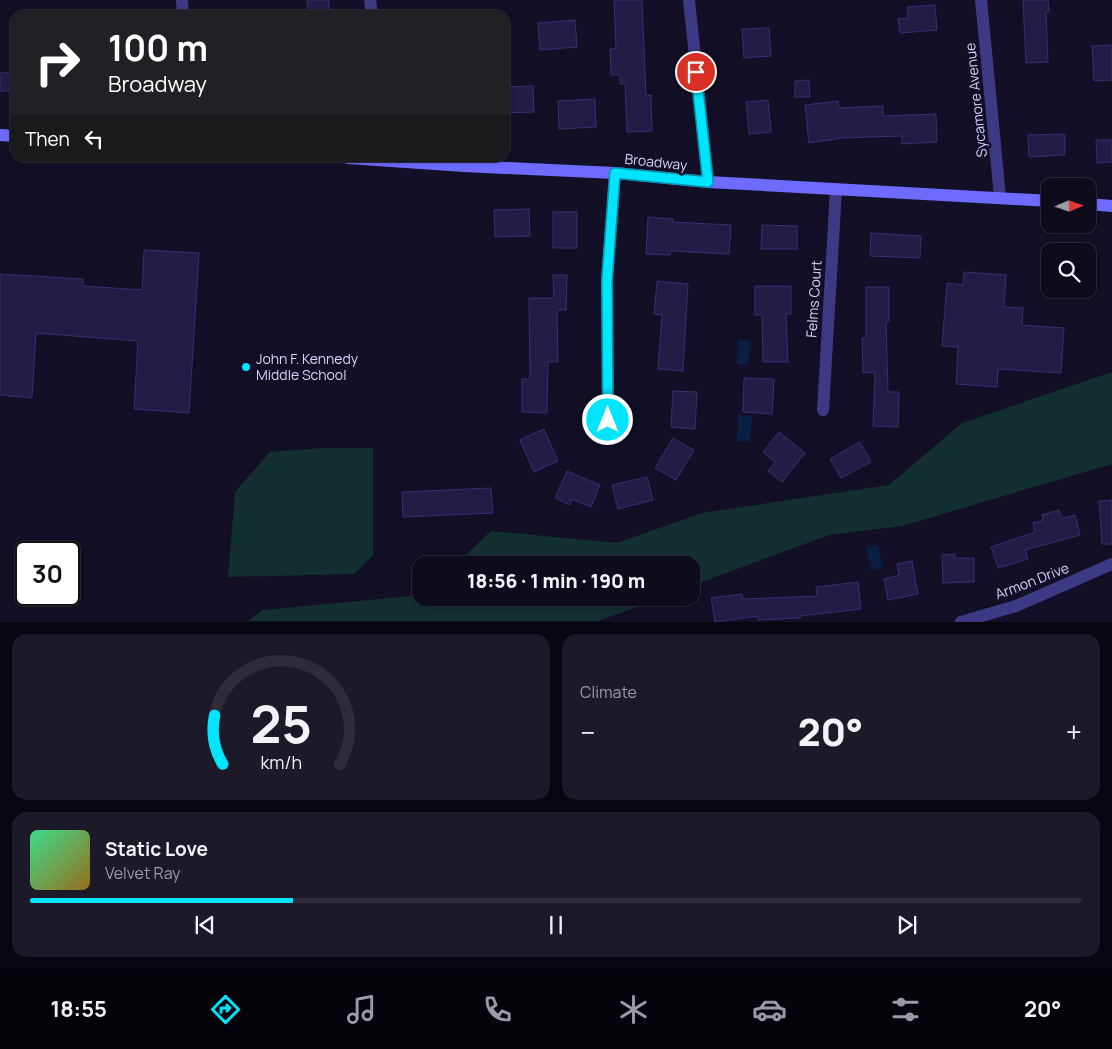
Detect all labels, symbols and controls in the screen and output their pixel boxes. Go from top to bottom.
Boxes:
text: 100 m [108,24,208,72]
icon: right [25,30,90,95]
street label: Sycamore Avenue [960,42,991,158]
pin [675,51,717,93]
icon: arrive [682,58,710,86]
text: Broadway [108,69,207,99]
icon: left [80,125,108,153]
text: Then [25,126,70,152]
street label: Broadway [624,149,689,174]
north arrow [1041,178,1096,232]
map controls [1041,178,1096,298]
button: search [1041,243,1096,298]
street label: Felms Court [801,259,826,338]
place label: John F. Kennedy Middle School [256,349,359,384]
marker: John F. Kennedy Middle School [240,361,252,373]
position arrow [581,393,633,445]
speed limit sign: 30 [15,541,80,606]
street label: Armon Drive [992,558,1072,603]
text: 18:56 · 1 min · 190 m [467,568,645,594]
text: Climate [580,681,637,703]
text: 25 [250,688,312,759]
text: 20° [798,705,863,757]
text: − [580,713,595,751]
text: + [1066,713,1082,751]
text: km/h [260,750,302,774]
text: Static Love [105,836,208,862]
text: Velvet Ray [105,862,181,884]
icon: previous [191,911,219,939]
icon: pause [542,911,570,939]
icon: next [893,911,921,939]
icon: directions [208,992,243,1027]
icon: music [344,992,379,1027]
icon: phone [480,992,515,1027]
icon: climate [616,992,651,1027]
icon: car [752,992,787,1027]
icon: filters [888,992,923,1027]
text: 18:55 [51,994,107,1024]
text: 20° [1024,994,1061,1024]

